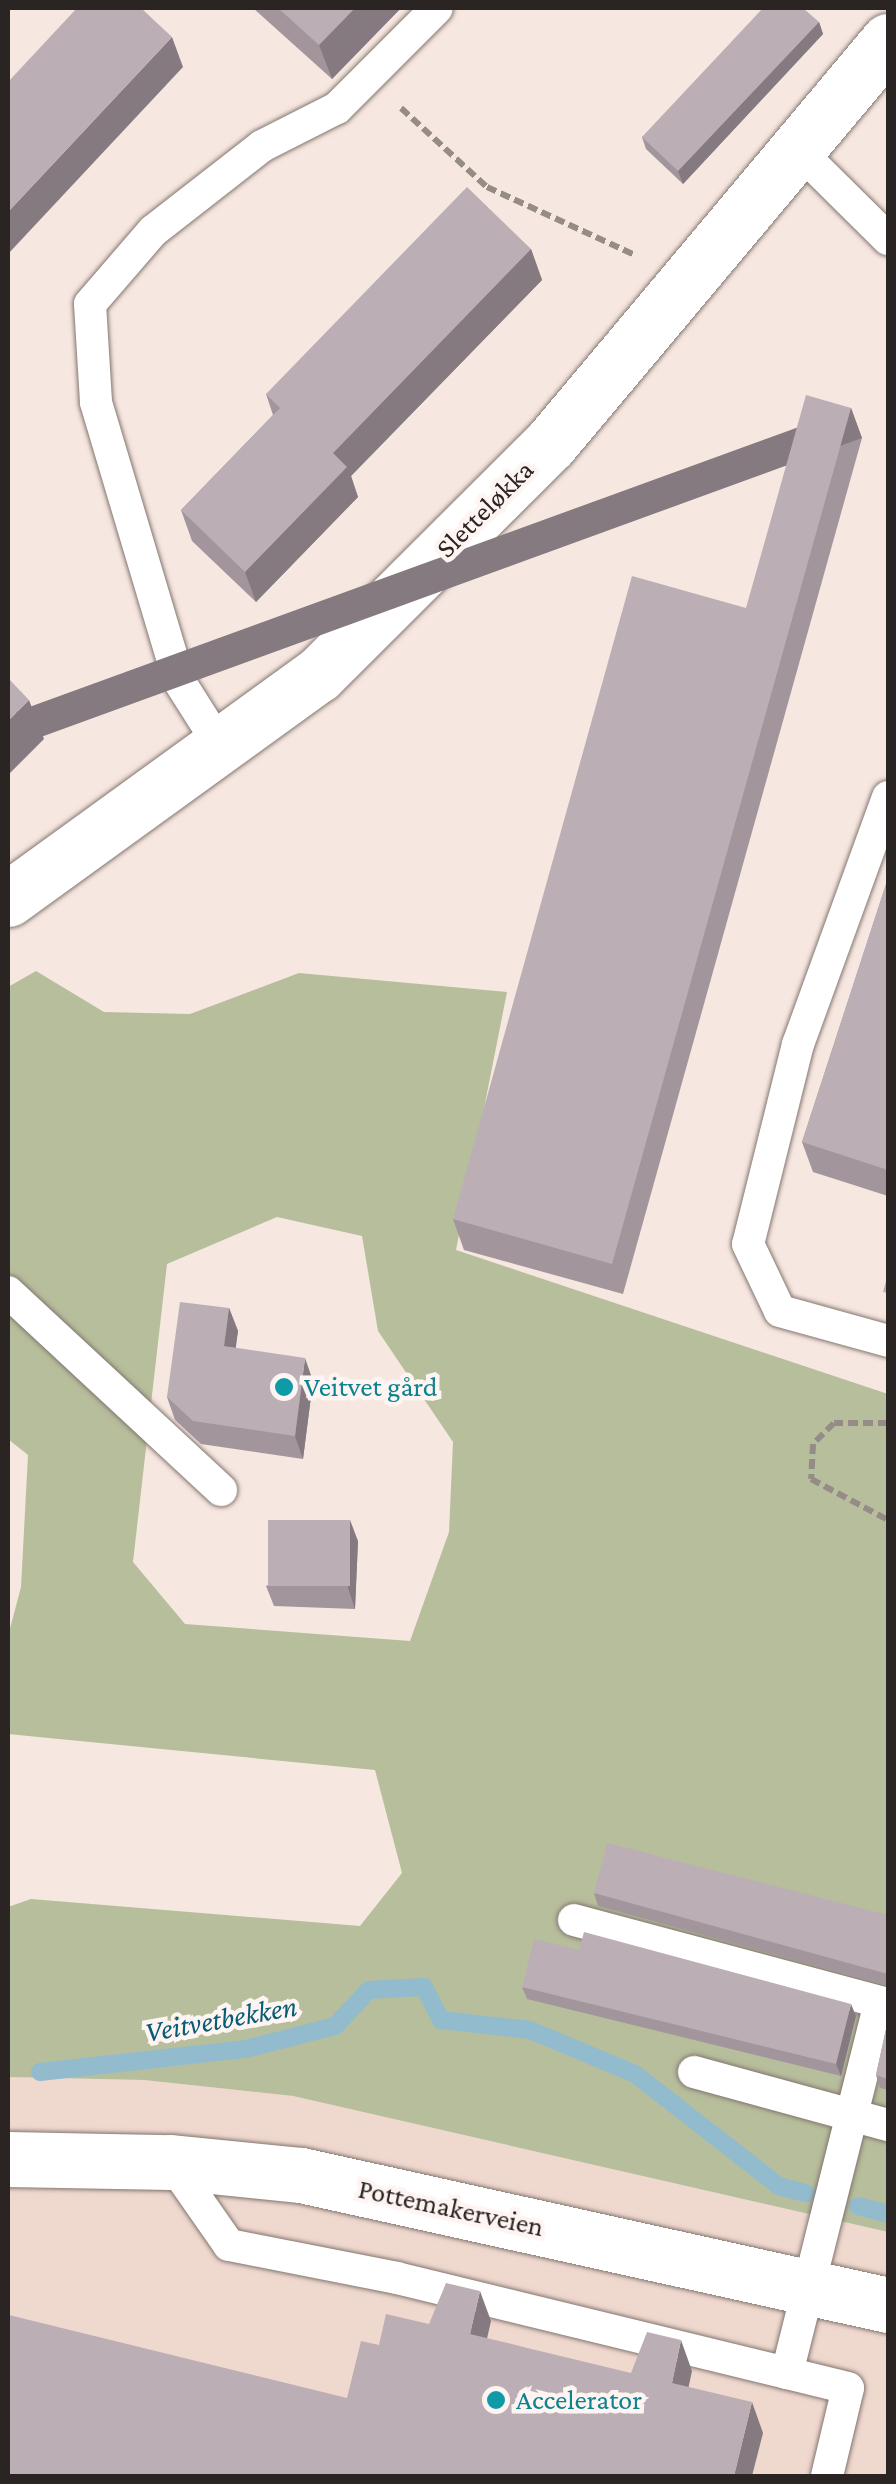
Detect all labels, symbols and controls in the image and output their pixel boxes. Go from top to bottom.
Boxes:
street label: Sletteløkka [429,453,541,565]
place label: Veitvet gård [304,1370,437,1404]
marker: Veitvet gård [273,1376,295,1398]
water label: Veitvetbekken [142,1988,300,2050]
street label: Pottemakerveien [355,2172,547,2244]
place label: Accelerator [516,2383,642,2417]
marker: Accelerator [485,2389,507,2411]

